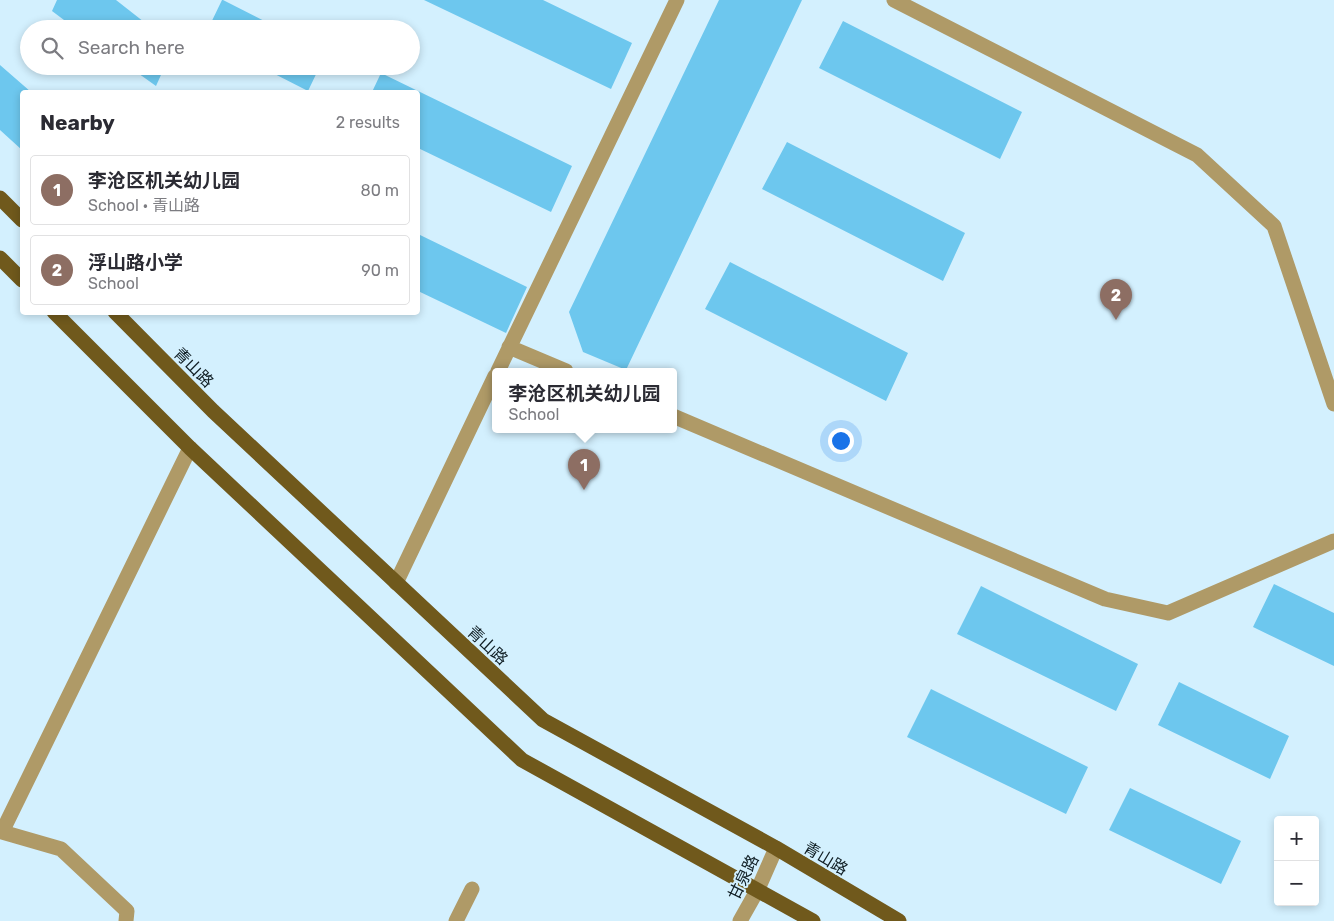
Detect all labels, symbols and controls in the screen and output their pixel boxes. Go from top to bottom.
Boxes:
search box [20,20,420,75]
icon: search [38,34,66,62]
text: Search here [78,36,185,59]
text: Nearby [40,110,115,135]
text: 2 results [336,113,400,132]
text: 李沧区机关幼儿园 [88,169,240,192]
text: 1 [53,181,61,200]
text: 80 m [361,181,399,200]
text: School · 青山路 [88,196,200,215]
text: 浮山路小学 [88,251,183,274]
text: 2 [52,261,62,280]
text: 90 m [361,261,399,280]
text: School [88,274,139,293]
pin: 2 [1100,279,1132,320]
street label: 青山路 [170,344,217,391]
popup [492,368,677,433]
text: 李沧区机关幼儿园 [508,382,661,405]
text: School [508,405,559,424]
your location [828,428,854,454]
pin: 1 [568,449,600,490]
street label: 青山路 [464,622,512,669]
map controls [1274,816,1319,906]
button: + [1274,816,1319,861]
street label: 青山路 [800,838,851,879]
street label: 甘泉路 [724,851,763,903]
button: − [1274,861,1319,906]

